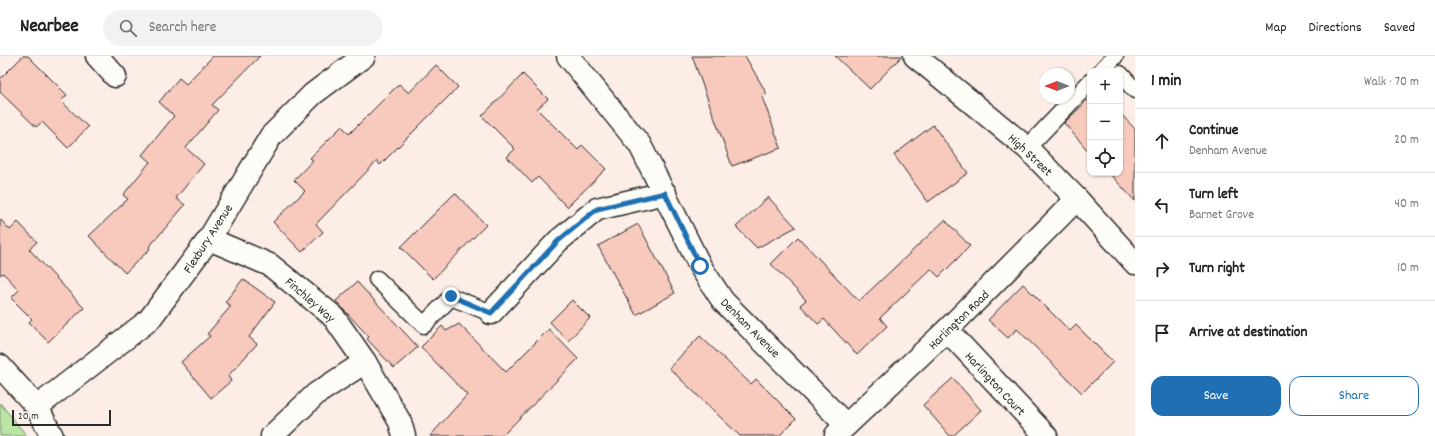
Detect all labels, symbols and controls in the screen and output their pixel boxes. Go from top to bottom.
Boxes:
search box [103,10,383,46]
text: Nearbee [20,14,79,41]
icon: search [117,17,139,39]
text: Search here [149,17,216,39]
text: Map [1265,18,1287,38]
text: Directions [1309,18,1362,38]
text: Saved [1384,18,1415,38]
north arrow [1039,68,1075,104]
map controls [1087,68,1123,176]
button: + [1087,68,1123,104]
text: 1 min [1151,70,1181,94]
text: Walk · 70 m [1364,73,1419,92]
button: − [1087,104,1123,140]
text: Continue [1189,120,1238,142]
street label: High Street [1003,130,1056,182]
icon: ahead [1151,130,1173,152]
text: 20 m [1394,131,1419,150]
button: locate [1087,140,1123,176]
text: Denham Avenue [1189,142,1267,161]
text: Turn left [1189,184,1238,206]
icon: left [1151,194,1173,216]
text: 40 m [1395,195,1419,214]
street label: Flexbury Avenue [180,201,239,278]
text: Barnet Grove [1189,206,1254,225]
route start [691,257,709,275]
icon: right [1151,258,1173,280]
text: Turn right [1189,258,1245,280]
text: 10 m [1397,259,1419,278]
street label: Finchley Way [280,274,339,329]
route end [442,287,460,305]
street label: Harlington Road [925,287,995,355]
street label: Denham Avenue [715,294,784,363]
icon: arrive [1151,322,1173,344]
text: Arrive at destination [1189,322,1307,344]
street label: Harlington Court [959,348,1029,421]
button: Save [1151,376,1281,416]
button: Share [1289,376,1419,416]
scale bar [12,408,111,427]
text: 20 m [18,409,39,425]

